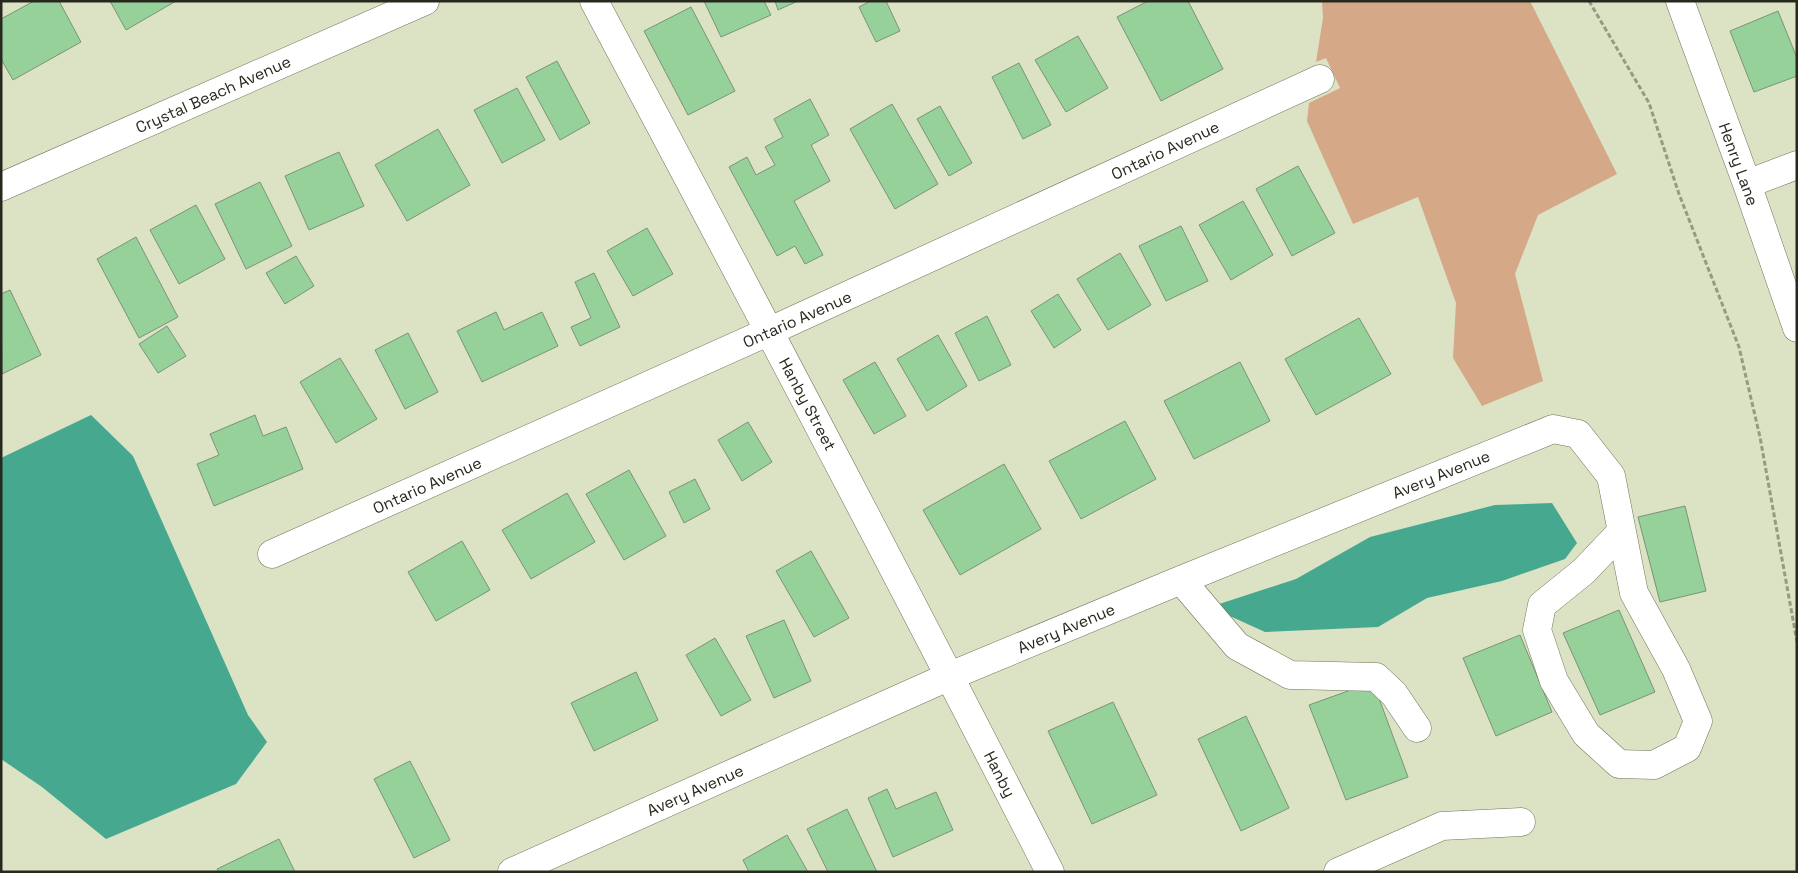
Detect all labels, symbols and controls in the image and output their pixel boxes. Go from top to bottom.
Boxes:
street label: Crystal Beach Avenue [132,51,294,138]
street label: Ontario Avenue [1108,116,1223,185]
street label: Henry Lane [1714,120,1763,209]
street label: Ontario Avenue [739,286,855,353]
street label: Hanby Street [774,354,841,454]
street label: Avery Avenue [1389,445,1493,504]
street label: Ontario Avenue [369,452,485,519]
street label: Avery Avenue [1014,599,1118,658]
street label: Hanby [979,747,1020,801]
street label: Avery Avenue [644,760,747,821]

